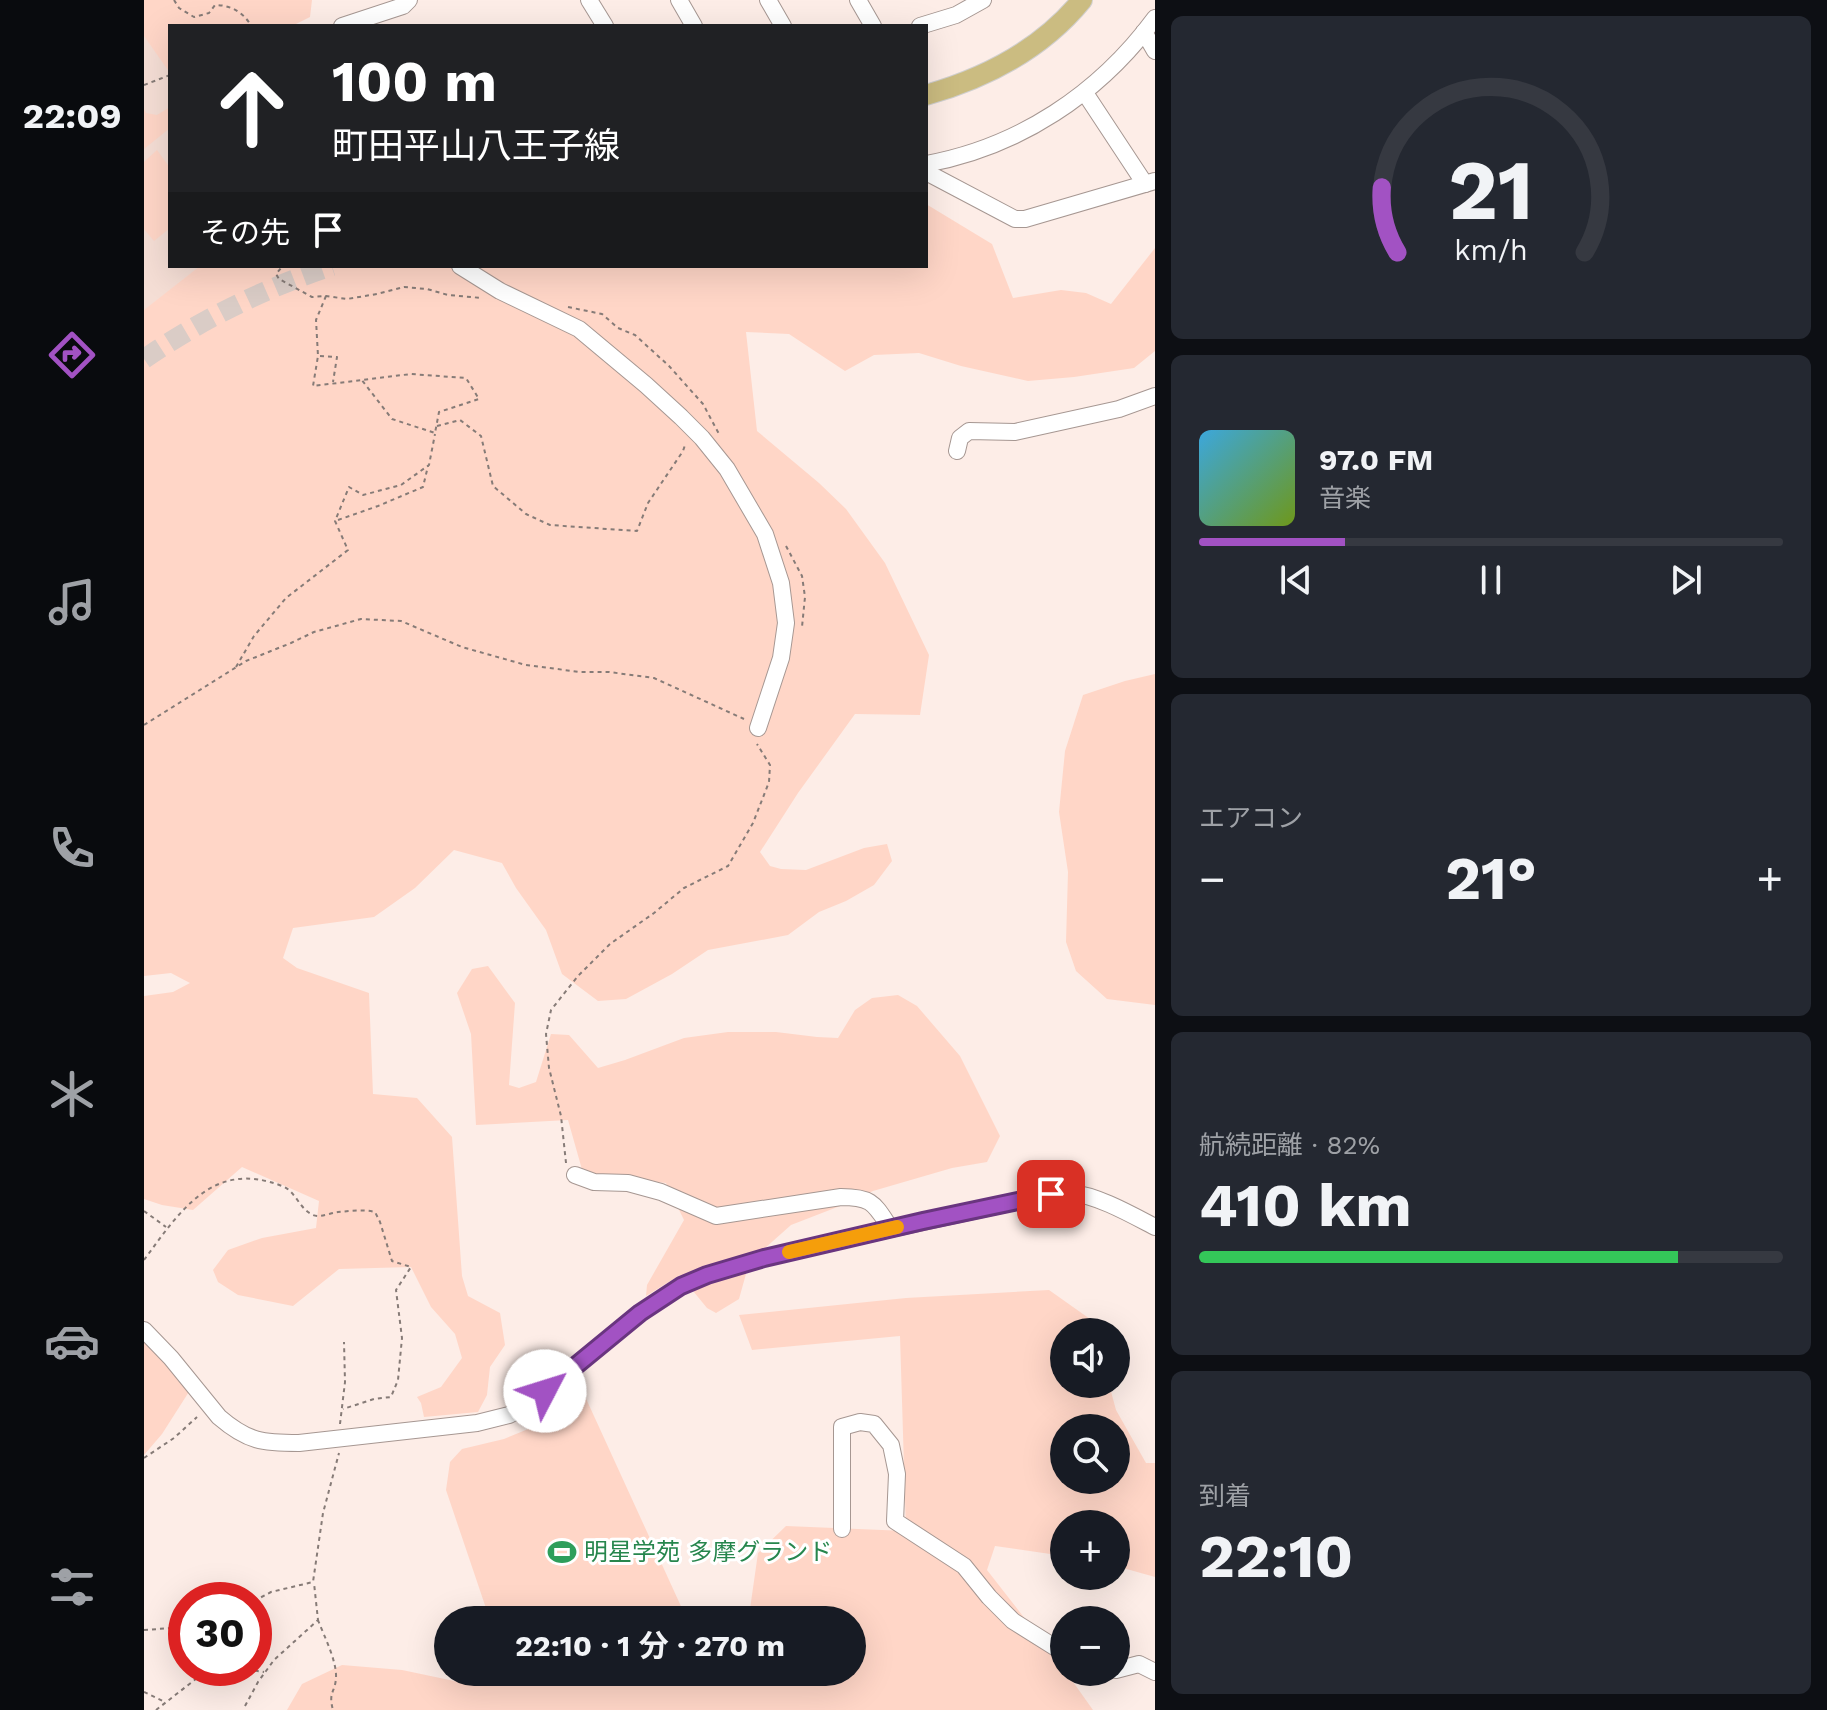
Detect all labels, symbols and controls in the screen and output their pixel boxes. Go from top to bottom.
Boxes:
text: 100 m [332,49,497,115]
icon: ahead [200,56,304,160]
text: 22:09 [22,95,122,137]
text: 町田平山八王子線 [332,125,620,167]
text: 21 [1448,142,1534,239]
icon: arrive [306,208,350,252]
text: その先 [200,215,290,250]
text: km/h [1454,234,1528,268]
icon: directions [44,327,100,383]
text: 97.0 FM [1319,442,1433,477]
text: 音楽 [1319,483,1371,513]
icon: previous [1274,558,1318,602]
icon: pause [1469,558,1513,602]
icon: next [1664,558,1708,602]
icon: music [44,574,100,630]
text: エアコン [1199,803,1303,833]
icon: phone [44,820,100,876]
text: 21° [1445,843,1537,914]
text: − [1199,853,1226,905]
text: + [1756,853,1783,905]
icon: climate [44,1066,100,1122]
text: 航続距離 · 82% [1199,1130,1380,1160]
pin [1017,1160,1085,1228]
text: 410 km [1199,1170,1412,1241]
icon: arrive [1029,1172,1073,1216]
icon: car [44,1313,100,1369]
map controls [1050,1318,1130,1686]
button: sound [1050,1318,1130,1398]
position arrow [503,1349,587,1433]
button: search [1050,1414,1130,1494]
text: 到着 [1199,1481,1251,1511]
button: + [1050,1510,1130,1590]
text: 22:10 [1199,1521,1353,1592]
sports icon: 明星学苑 多摩グランド [547,1537,577,1567]
place label: 明星学苑 多摩グランド [584,1538,832,1566]
icon: filters [44,1559,100,1615]
speed limit sign: 30 [168,1582,272,1686]
button: − [1050,1606,1130,1686]
text: 22:10 · 1 分 · 270 m [515,1628,785,1663]

